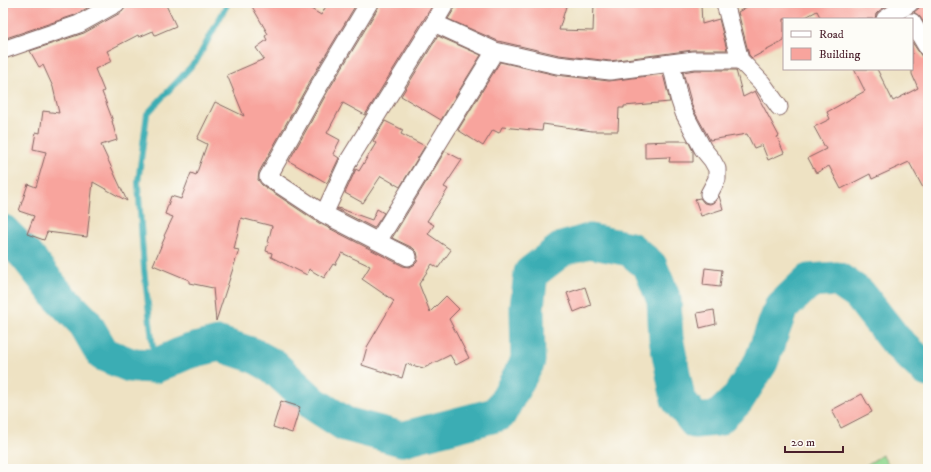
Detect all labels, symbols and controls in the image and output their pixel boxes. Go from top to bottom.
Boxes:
legend [783,18,913,70]
text: Road [819,27,844,42]
text: Building [819,47,860,62]
scale bar [785,428,843,454]
text: 20 m [791,435,815,450]

